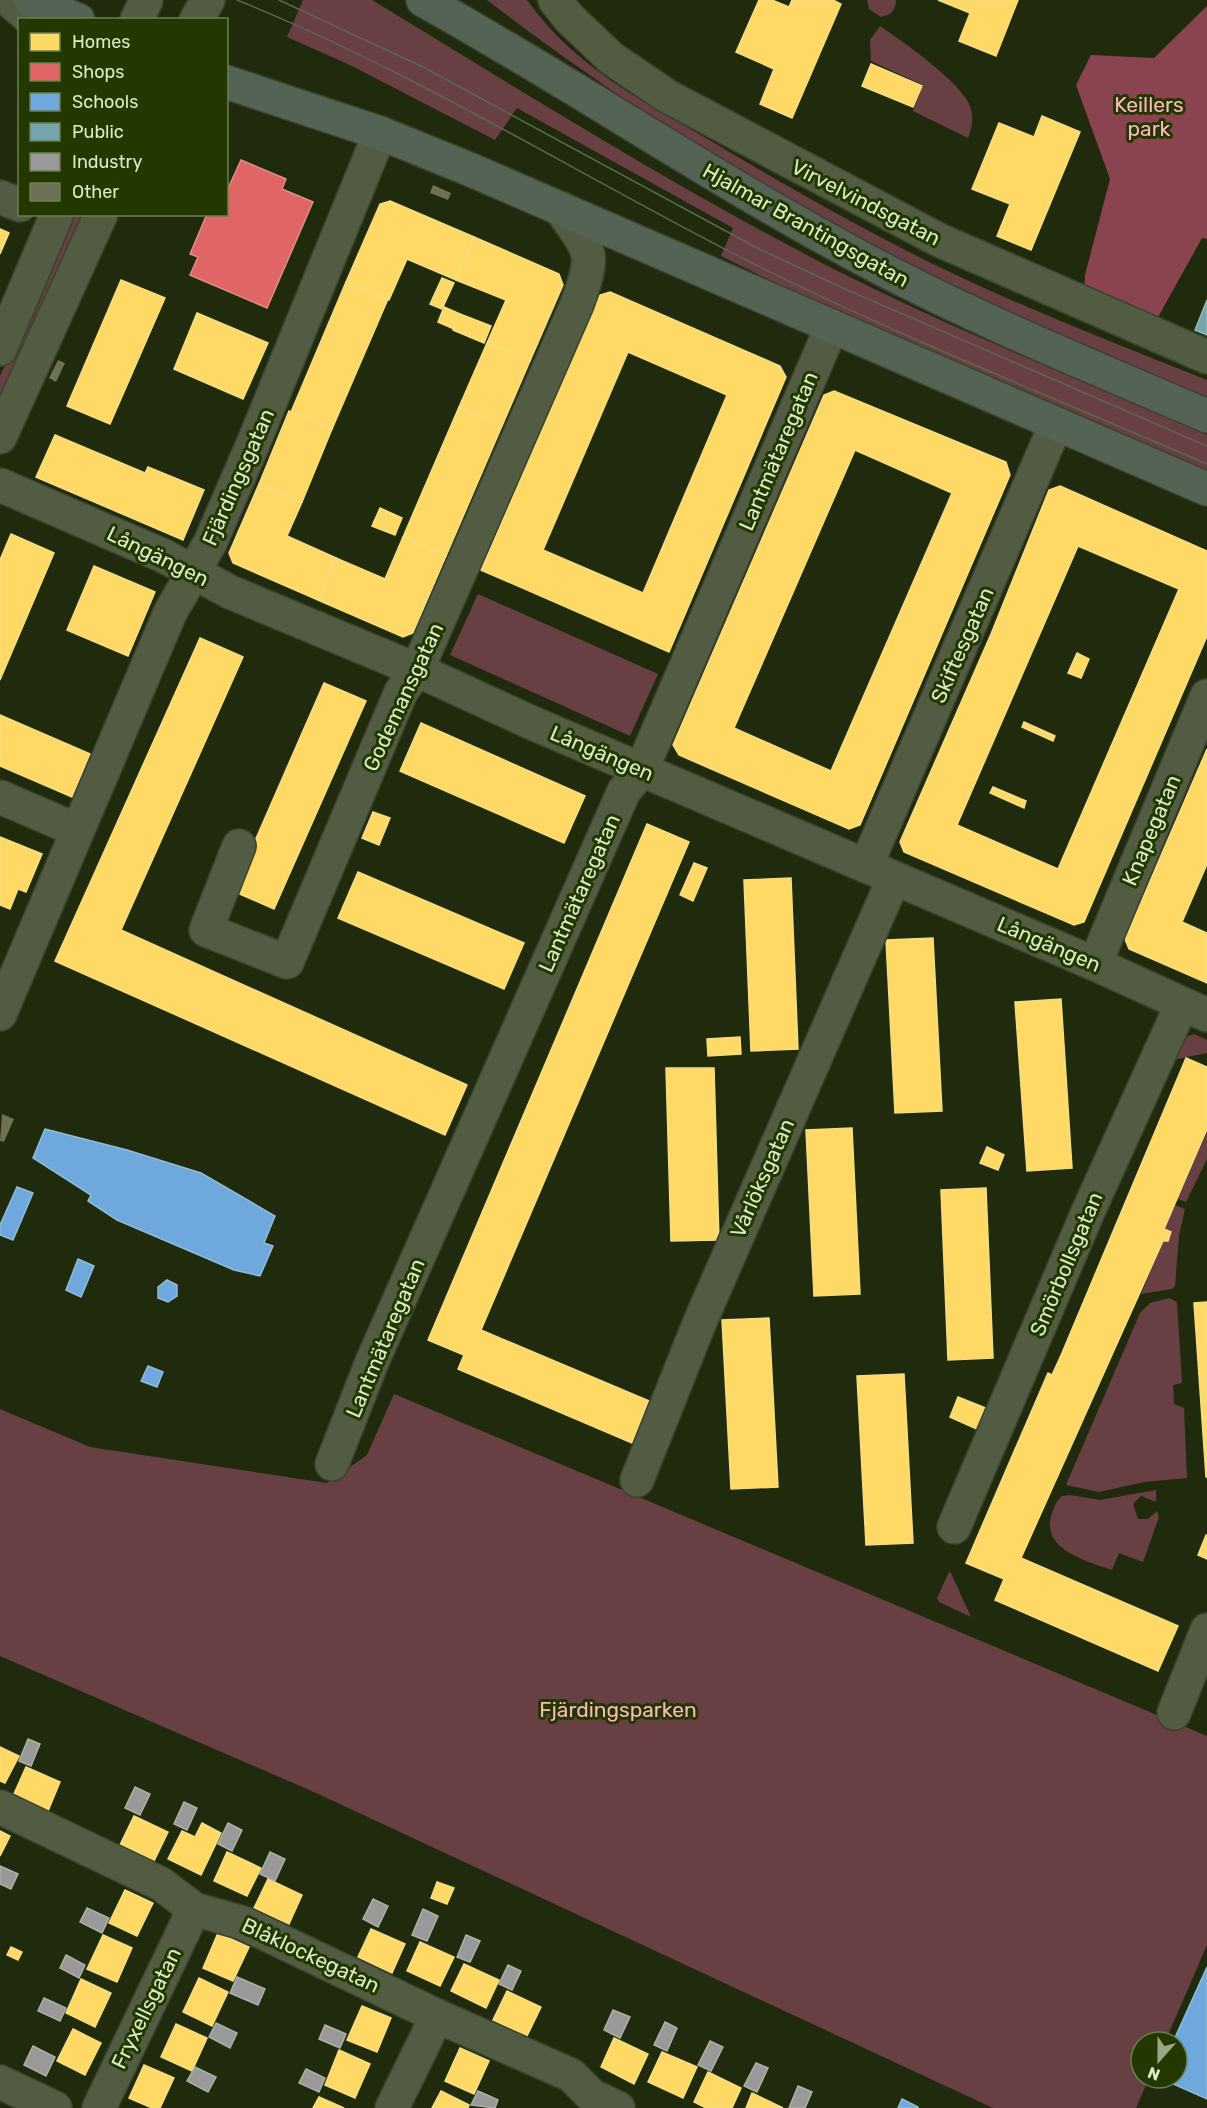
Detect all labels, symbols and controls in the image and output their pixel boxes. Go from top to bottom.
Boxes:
legend [18,18,228,216]
text: Homes [72,31,130,53]
text: Shops [72,61,124,83]
text: Schools [72,91,138,113]
park label: Keillers park [1114,92,1184,141]
text: Public [72,121,124,143]
text: Industry [72,151,142,173]
street label: Virvelvindsgatan [787,154,945,250]
street label: Hjalmar Brantingsgatan [699,158,913,292]
text: Other [72,181,119,203]
street label: Lantmätaregatan [733,368,823,534]
street label: Fjärdingsgatan [197,405,279,549]
street label: Långängen [103,521,213,591]
street label: Skiftesgatan [925,583,999,707]
street label: Godemansgatan [358,619,448,775]
street label: Långängen [546,720,658,786]
street label: Knapegatan [1116,771,1186,889]
street label: Lantmätaregatan [533,810,625,976]
street label: Långängen [993,911,1105,977]
street label: Vårlöksgatan [725,1115,799,1241]
street label: Smörbollsgatan [1024,1188,1108,1340]
street label: Lantmätaregatan [340,1255,430,1421]
park label: Fjärdingsparken [539,1697,697,1722]
street label: Blåklockegatan [238,1912,384,1998]
street label: Fryxellsgatan [106,1943,186,2073]
north arrow [1129,2030,1189,2090]
text: N [1145,2063,1163,2084]

